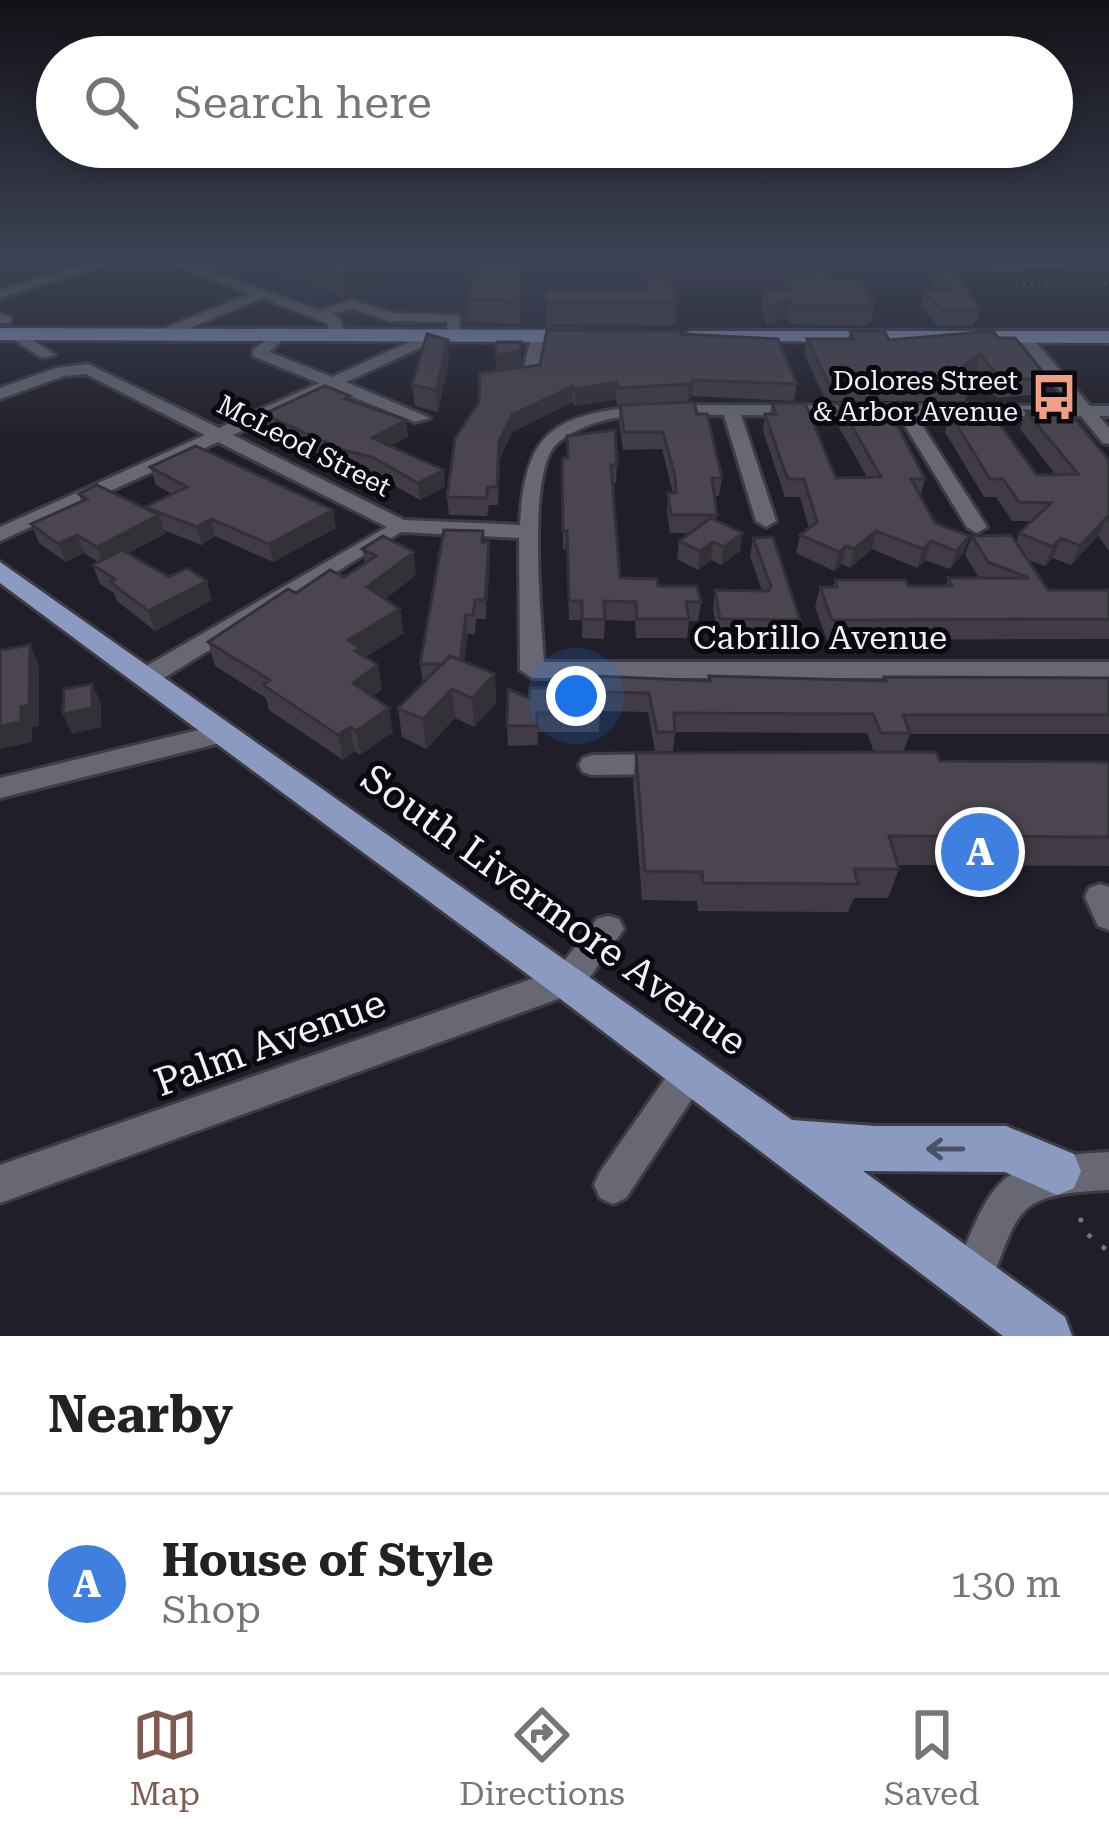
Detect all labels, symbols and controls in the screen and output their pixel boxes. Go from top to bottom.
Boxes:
search box [36,36,1073,168]
icon: search [78,69,144,135]
text: Search here [174,76,432,129]
place label: Dolores Street & Arbor Avenue [812,365,1018,428]
bus stop icon: Dolores Street & Arbor Avenue [1029,372,1079,422]
street label: McLeod Street [212,388,396,504]
street label: Cabrillo Avenue [693,618,947,657]
your location [546,666,606,726]
street label: South Livermore Avenue [352,755,756,1065]
pin: A [941,807,1019,897]
street label: Palm Avenue [148,980,392,1106]
one-way arrow [926,1138,965,1160]
text: Nearby [48,1385,233,1444]
text: House of Style [162,1534,494,1587]
text: A [73,1561,101,1607]
text: 130 m [950,1561,1061,1607]
text: Shop [162,1587,261,1633]
tab: Map [129,1702,200,1813]
tab: Directions [459,1702,625,1813]
tab: Saved [884,1702,980,1813]

